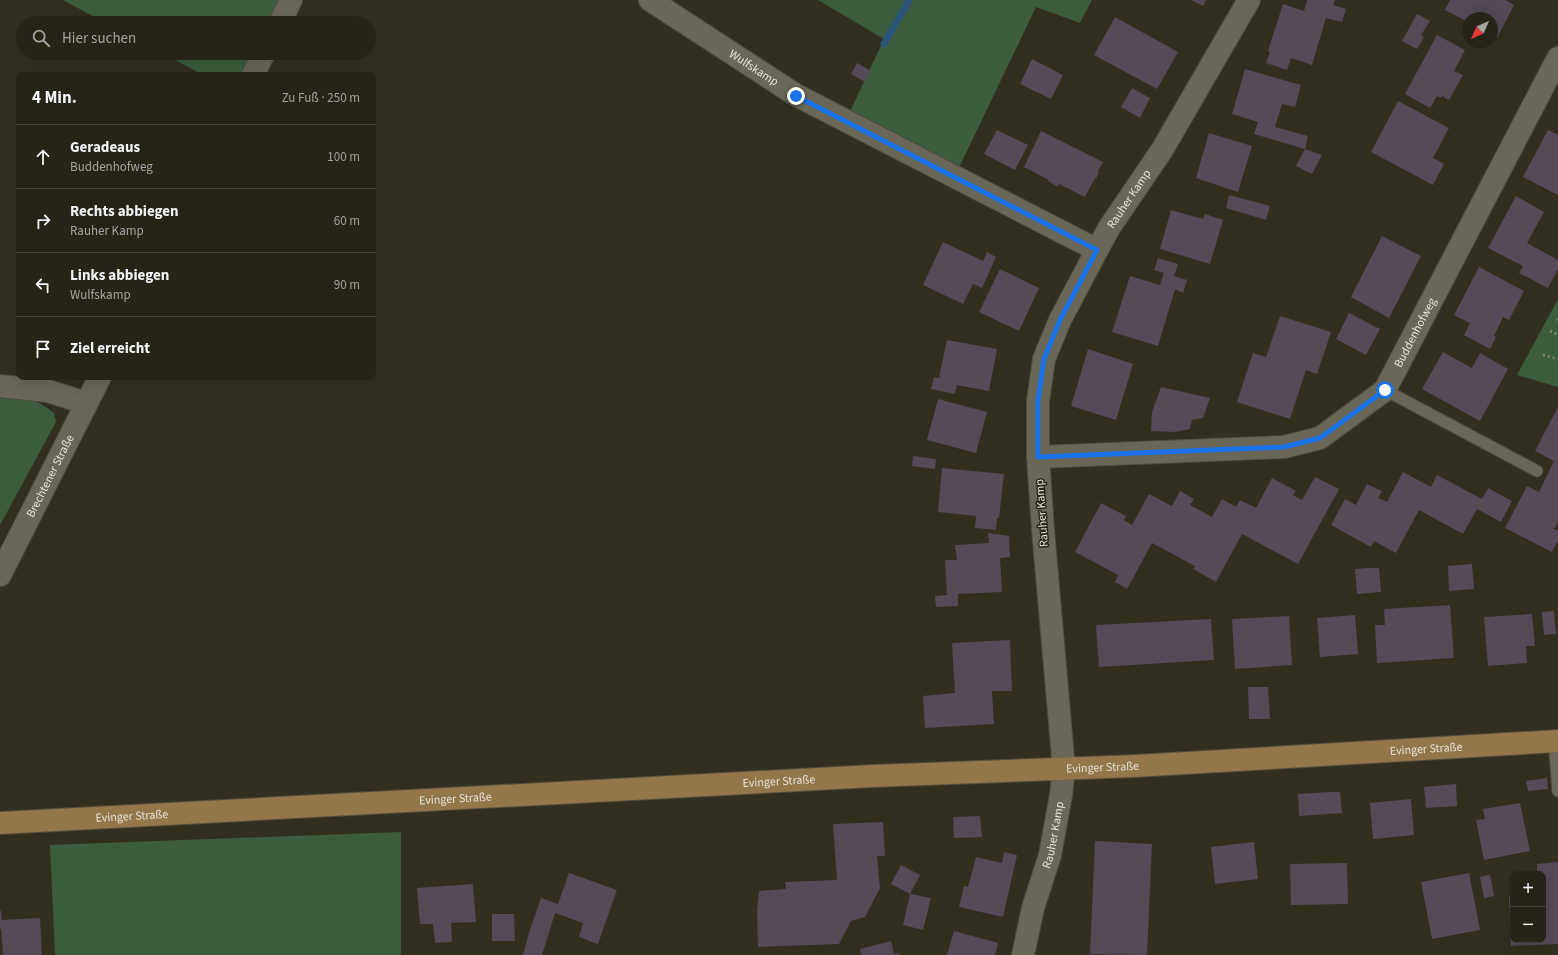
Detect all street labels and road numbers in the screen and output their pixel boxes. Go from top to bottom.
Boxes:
street label: Wulfskamp [726,45,782,90]
street label: Rauher Kamp [1103,166,1155,232]
street label: Buddenhofweg [1390,295,1440,370]
street label: Brechtener Straße [22,431,78,520]
street label: Rauher Kamp [1031,478,1053,548]
street label: Evinger Straße [1389,738,1463,759]
street label: Evinger Straße [1066,757,1139,777]
street label: Evinger Straße [742,771,816,792]
street label: Evinger Straße [419,788,492,809]
street label: Rauher Kamp [1038,800,1068,871]
street label: Evinger Straße [95,805,169,826]

